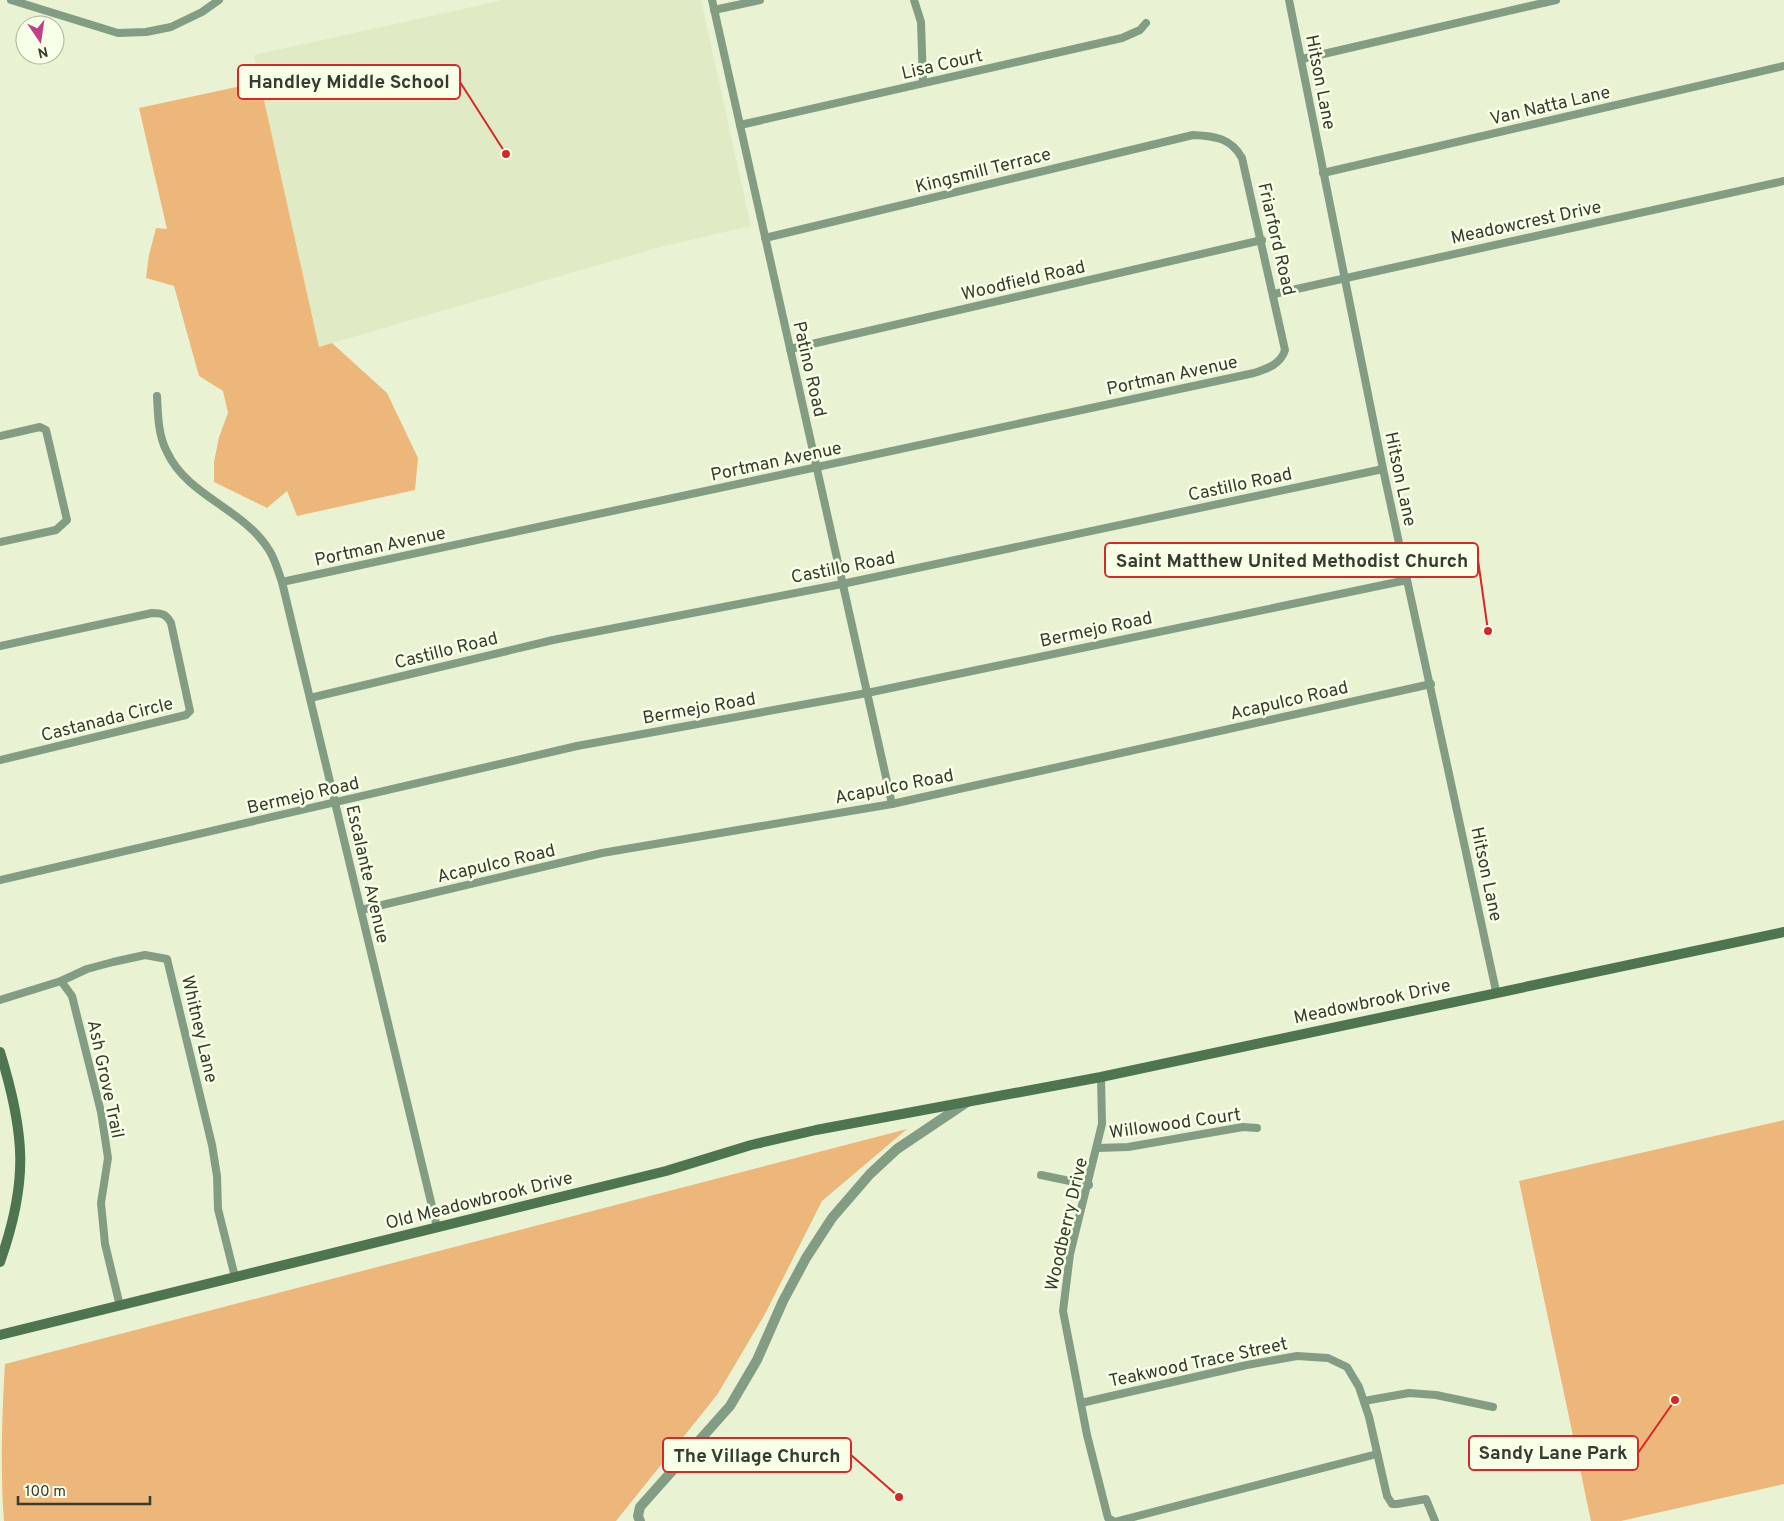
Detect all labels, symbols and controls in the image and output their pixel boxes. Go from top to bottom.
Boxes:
north arrow [15,15,65,65]
street label: Hitson Lane [1299,33,1340,132]
text: N [36,42,49,61]
street label: Lisa Court [899,45,985,86]
callout: Handley Middle School [238,65,460,99]
text: Handley Middle School [248,71,450,95]
street label: Van Natta Lane [1488,81,1613,131]
street label: Kingsmill Terrace [913,143,1054,199]
street label: Friarford Road [1251,181,1300,298]
street label: Meadowcrest Drive [1449,196,1604,251]
street label: Woodfield Road [959,256,1088,307]
street label: Patino Road [786,319,831,419]
street label: Portman Avenue [1105,351,1240,402]
street label: Hitson Lane [1378,430,1421,529]
street label: Portman Avenue [709,437,844,488]
street label: Castillo Road [1186,463,1294,508]
street label: Portman Avenue [313,522,448,573]
callout: Saint Matthew United Methodist Church [1105,543,1478,577]
street label: Castillo Road [789,547,897,590]
text: Saint Matthew United Methodist Church [1116,550,1468,574]
street label: Bermejo Road [1038,607,1155,654]
street label: Castillo Road [392,628,500,675]
street label: Acapulco Road [1228,677,1351,726]
street label: Bermejo Road [641,688,758,731]
street label: Castanada Circle [39,693,176,748]
street label: Acapulco Road [833,765,956,810]
street label: Bermejo Road [245,772,362,821]
street label: Escalante Avenue [339,803,394,946]
street label: Hitson Lane [1464,825,1507,924]
street label: Acapulco Road [435,840,558,889]
street label: Whitney Lane [175,974,222,1085]
street label: Meadowbrook Drive [1292,975,1453,1030]
street label: Ash Grove Trail [81,1018,128,1141]
street label: Willowood Court [1108,1104,1243,1145]
street label: Woodberry Drive [1041,1155,1094,1293]
street label: Old Meadowbrook Drive [383,1167,575,1236]
street label: Teakwood Trace Street [1107,1333,1290,1394]
callout: Sandy Lane Park [1469,1436,1638,1470]
callout: The Village Church [663,1438,851,1472]
text: Sandy Lane Park [1478,1442,1628,1466]
text: The Village Church [673,1445,841,1469]
scale bar [18,1474,150,1506]
text: 100 m [25,1483,66,1502]

